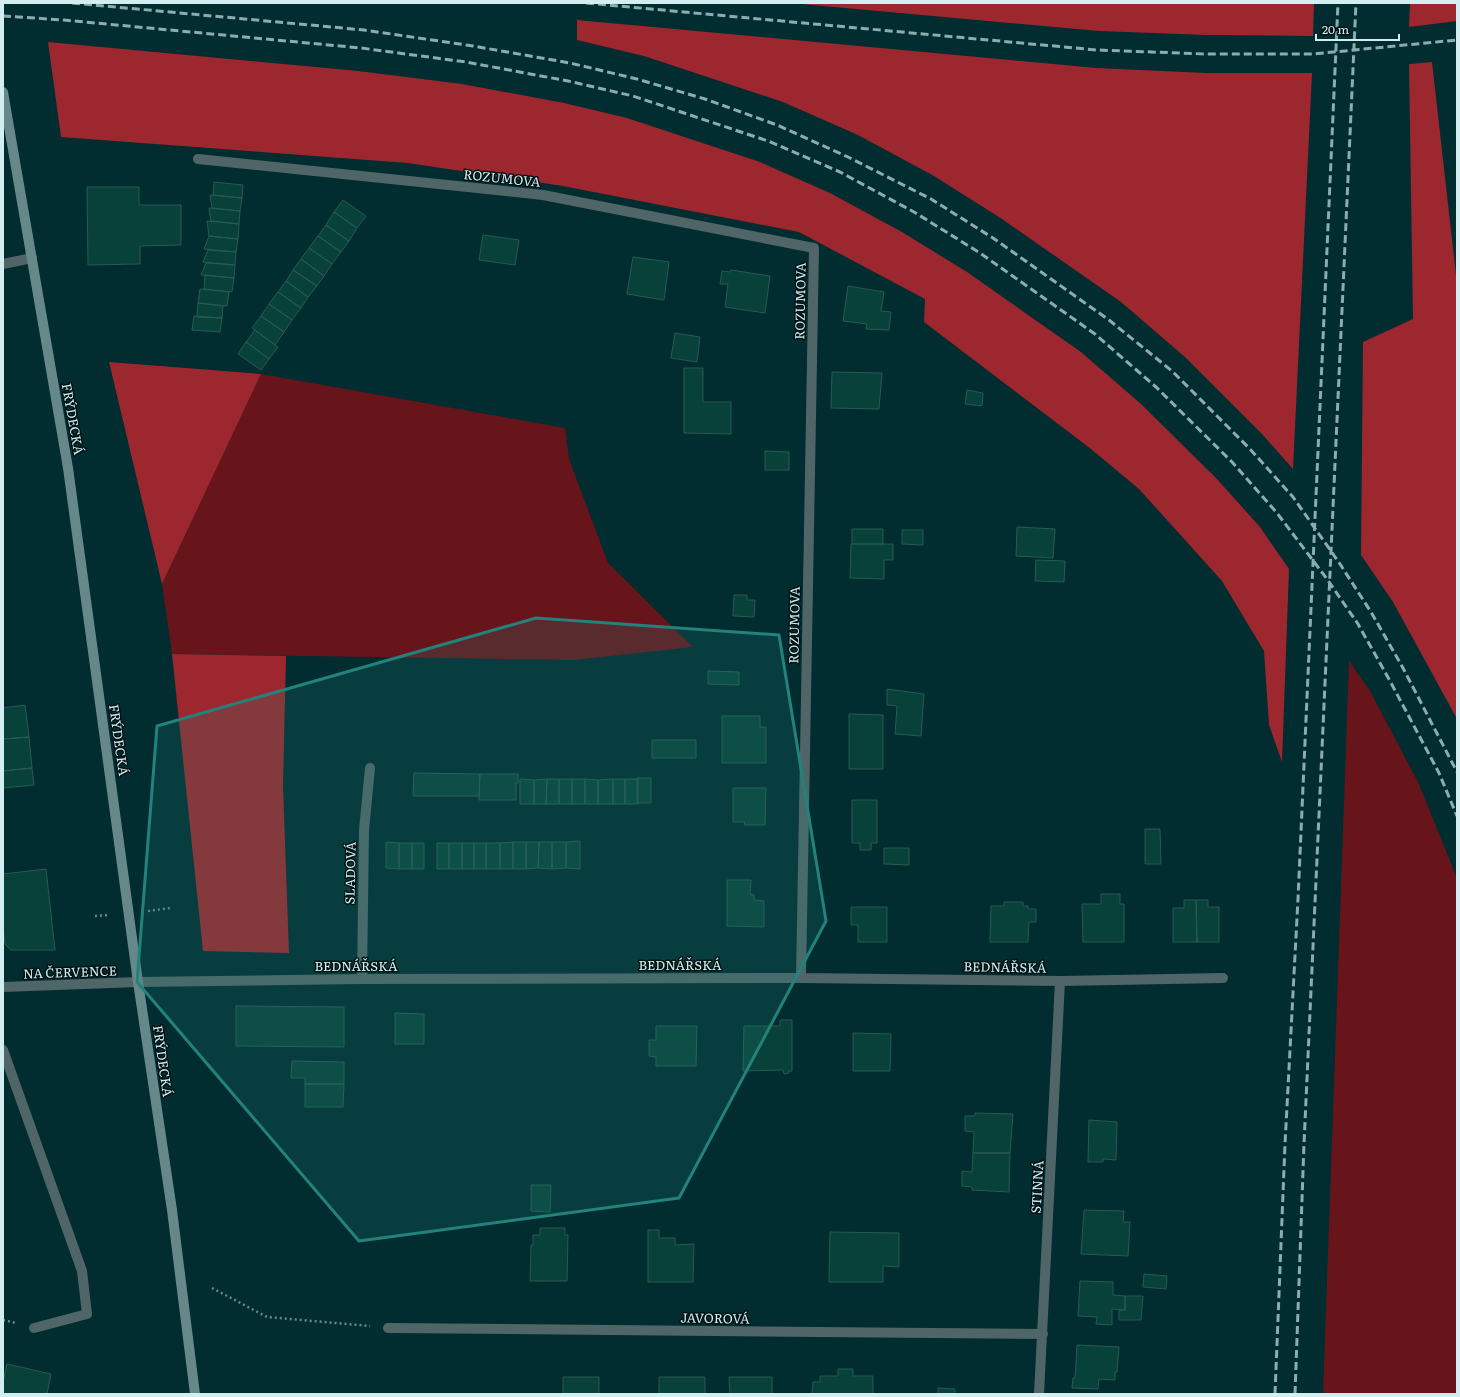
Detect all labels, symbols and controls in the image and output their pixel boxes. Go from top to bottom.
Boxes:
scale bar [1316,16,1399,42]
text: 20 m [1322,20,1349,38]
street label: ROZUMOVA [463,164,542,191]
street label: ROZUMOVA [789,262,810,340]
street label: FRÝDECKÁ [58,382,89,457]
street label: ROZUMOVA [783,586,804,664]
street label: FRÝDECKÁ [105,703,134,777]
street label: SLADOVÁ [339,841,360,904]
street label: BEDNÁŘSKÁ [639,955,722,974]
street label: BEDNÁŘSKÁ [315,956,398,975]
street label: BEDNÁŘSKÁ [963,956,1047,977]
street label: NA ČERVENCE [23,960,117,983]
street label: FRÝDECKÁ [149,1024,178,1098]
street label: STINNÁ [1026,1160,1047,1214]
street label: JAVOROVÁ [680,1307,750,1328]

